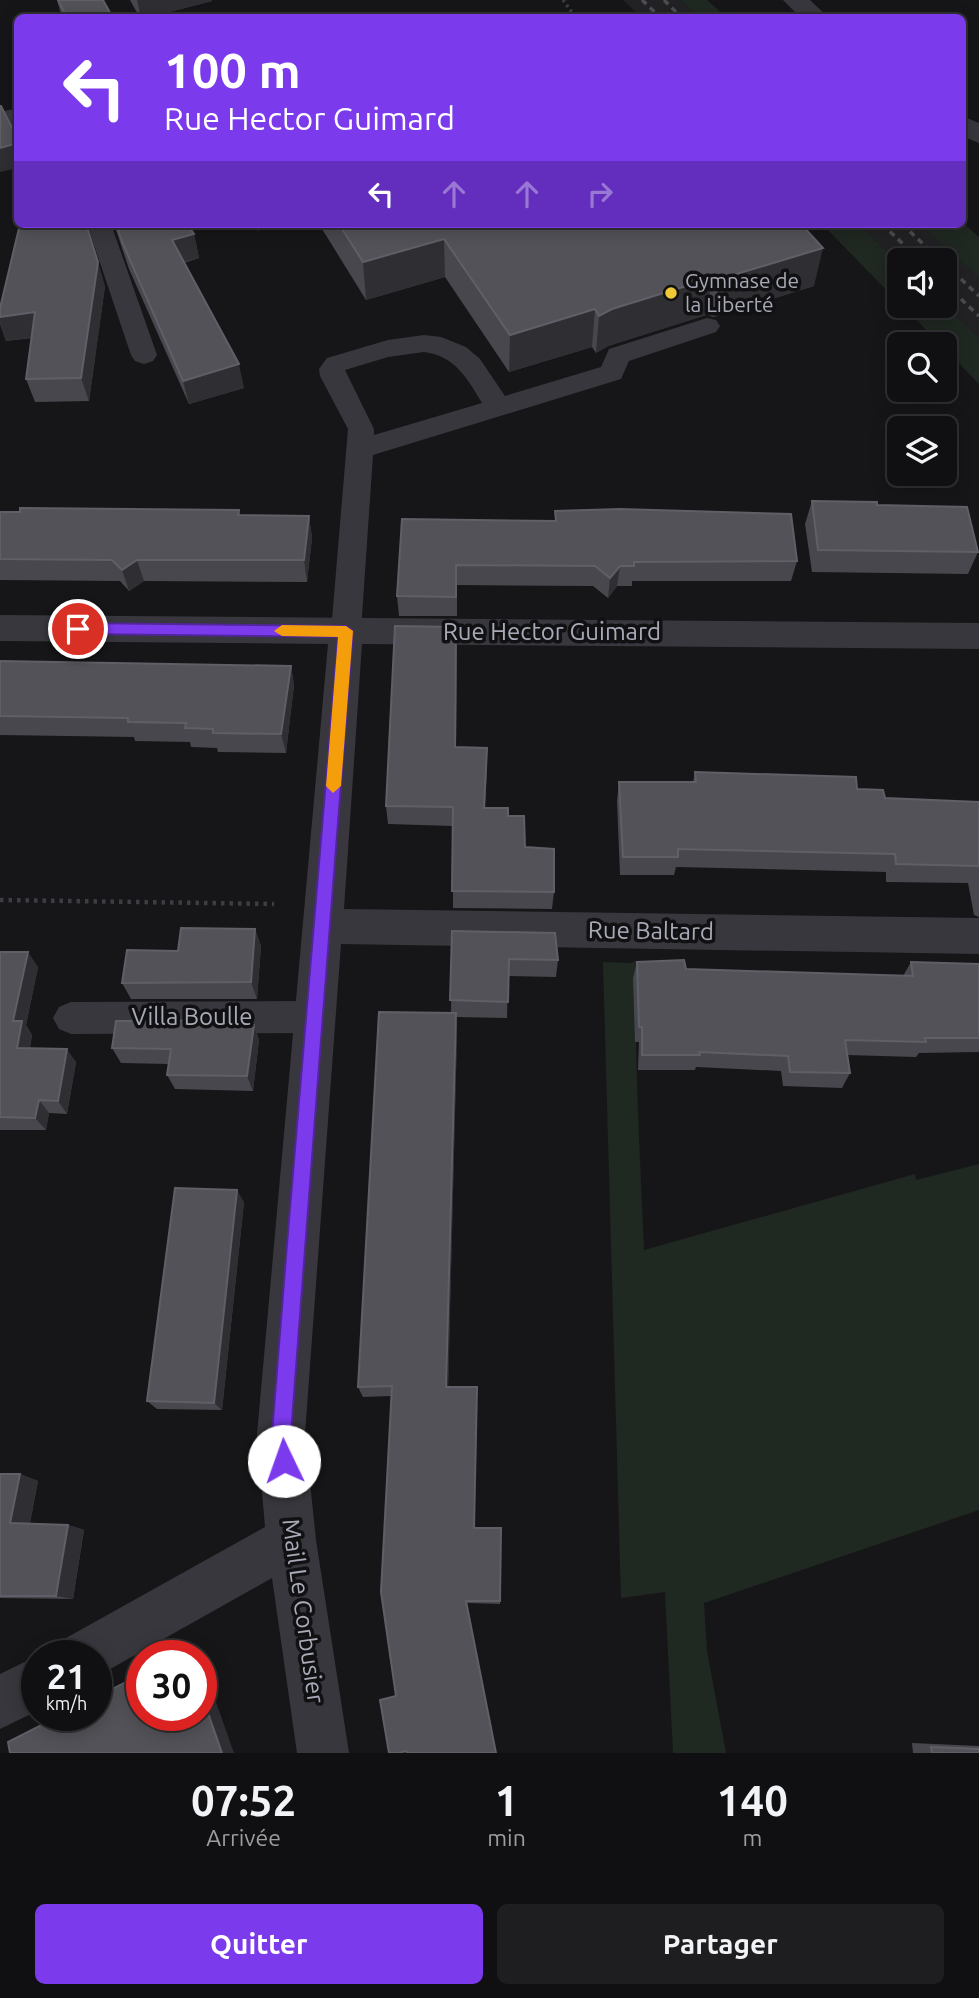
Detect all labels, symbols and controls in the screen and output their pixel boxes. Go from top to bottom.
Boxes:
icon: left [49,42,140,133]
text: 100 m [164,42,301,97]
text: Rue Hector Guimard [164,100,455,136]
icon: left [362,175,400,213]
icon: ahead [435,175,473,213]
icon: ahead [508,175,546,213]
icon: right [581,175,619,213]
map controls [887,248,957,486]
button: sound [887,248,957,318]
place label: Gymnase de la Liberté [685,268,799,316]
marker: Gymnase de la Liberté [663,285,679,301]
button: search [887,332,957,402]
button: layers [887,416,957,486]
pin [48,599,108,659]
icon: arrive [59,610,97,648]
street label: Rue Hector Guimard [443,618,661,645]
street label: Rue Baltard [588,916,714,945]
street label: Villa Boulle [131,1003,253,1030]
position arrow [247,1424,321,1498]
street label: Mail Le Corbusier [277,1517,330,1705]
speed limit sign: 30 [126,1640,217,1731]
text: 21 [47,1656,86,1696]
text: km/h [46,1693,87,1713]
text: 07:52 [191,1777,296,1824]
text: 1 [495,1777,518,1824]
text: 140 [717,1777,788,1824]
text: Arrivée [206,1825,281,1850]
text: min [487,1825,526,1850]
text: m [742,1825,762,1850]
button: Quitter [35,1904,483,1984]
button: Partager [497,1904,944,1984]

